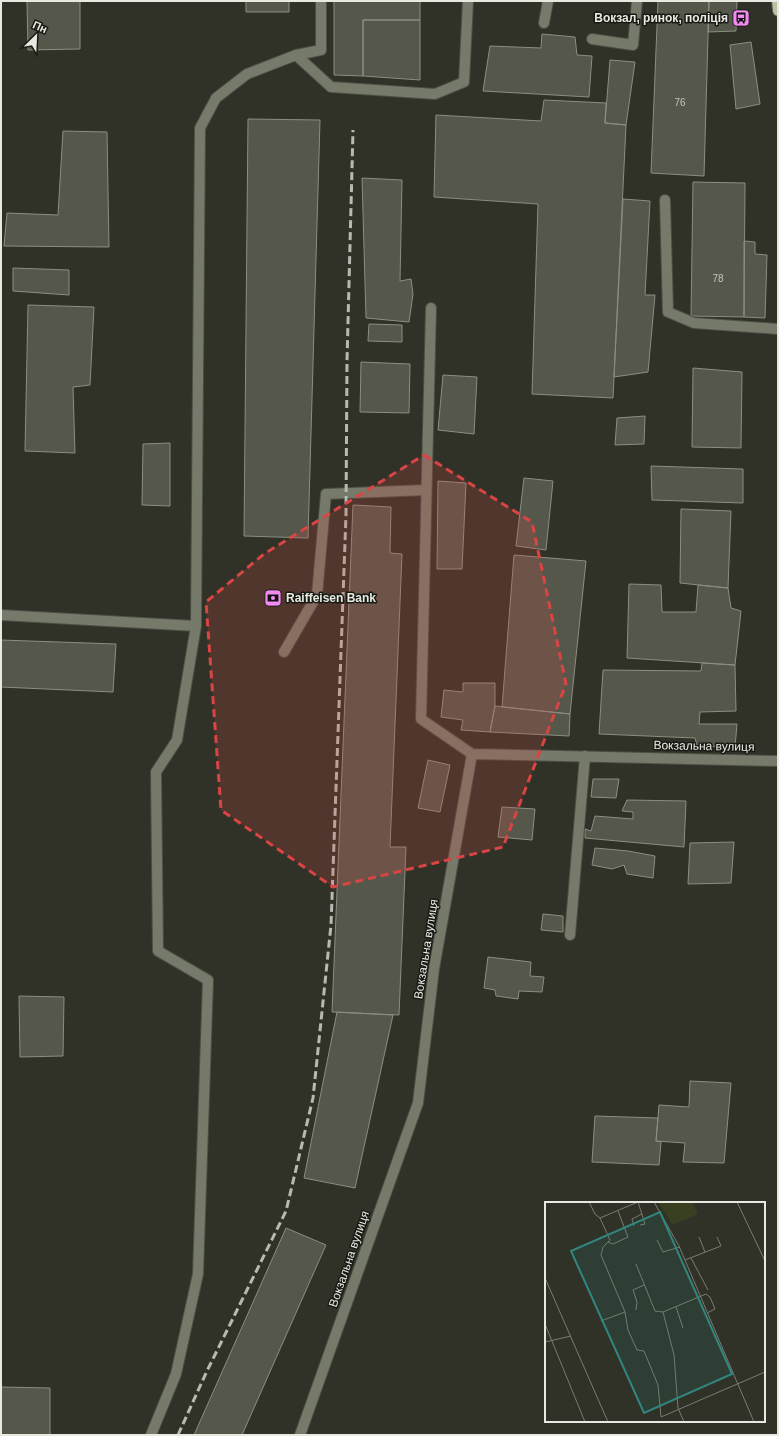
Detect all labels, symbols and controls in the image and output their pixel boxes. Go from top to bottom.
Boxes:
bus stop icon: Вокзал, ринок, поліція [731,8,751,28]
place label: Вокзал, ринок, поліція [594,11,728,25]
north arrow [16,16,56,56]
text: Пн [31,18,49,35]
house number: 76 [674,97,686,108]
house number: 78 [712,273,724,284]
bank icon: Raiffeisen Bank [263,588,283,608]
place label: Raiffeisen Bank [286,591,376,605]
street label: Вокзальна вулиця [653,738,755,754]
street label: Вокзальна вулиця [411,898,441,1000]
inset map [545,1202,765,1422]
street label: Вокзальна вулиця [326,1209,372,1309]

